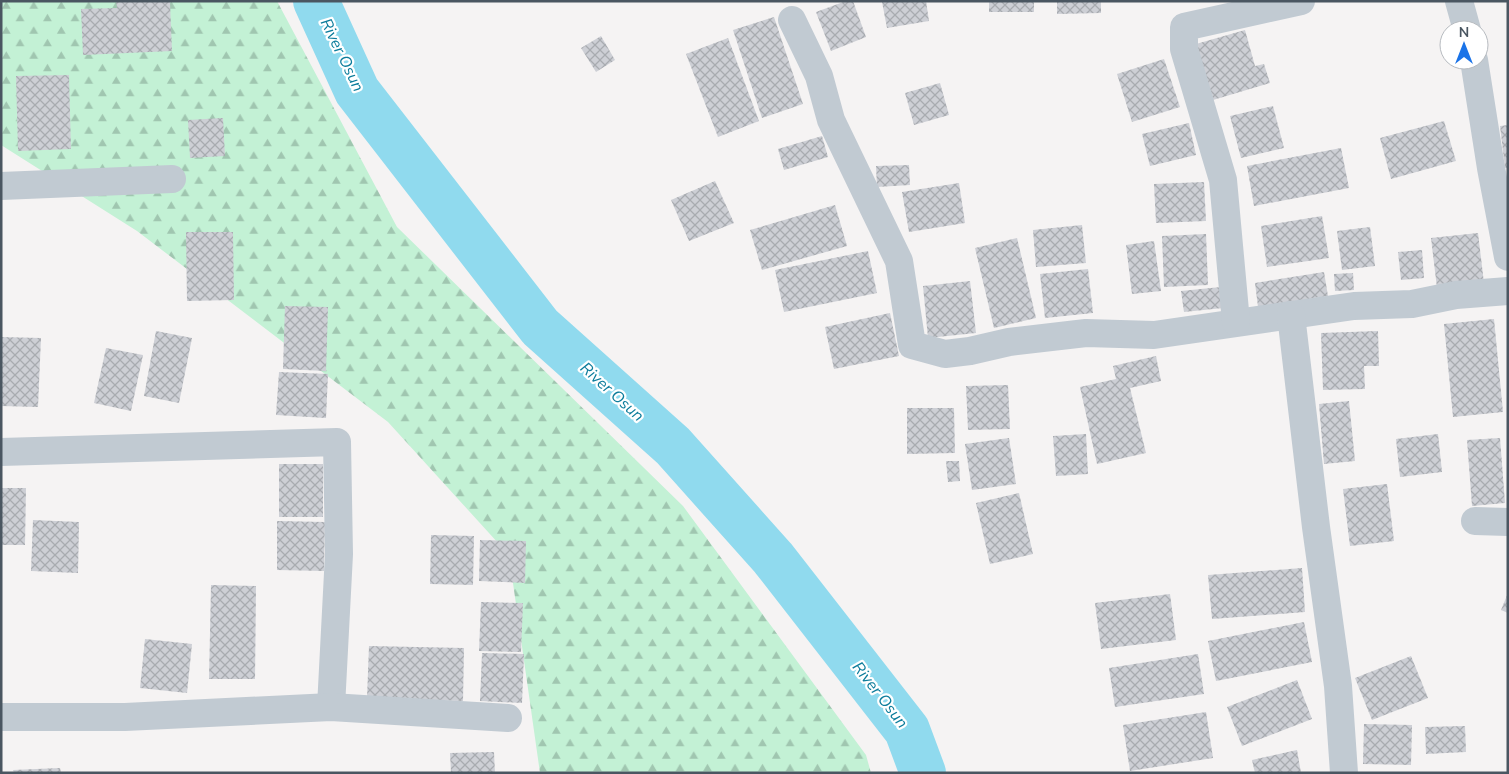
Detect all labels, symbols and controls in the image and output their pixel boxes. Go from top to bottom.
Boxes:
water label: River Osun [315,15,369,95]
north arrow [1439,20,1489,70]
text: N [1459,23,1469,42]
water label: River Osun [575,357,649,427]
water label: River Osun [847,657,913,733]

